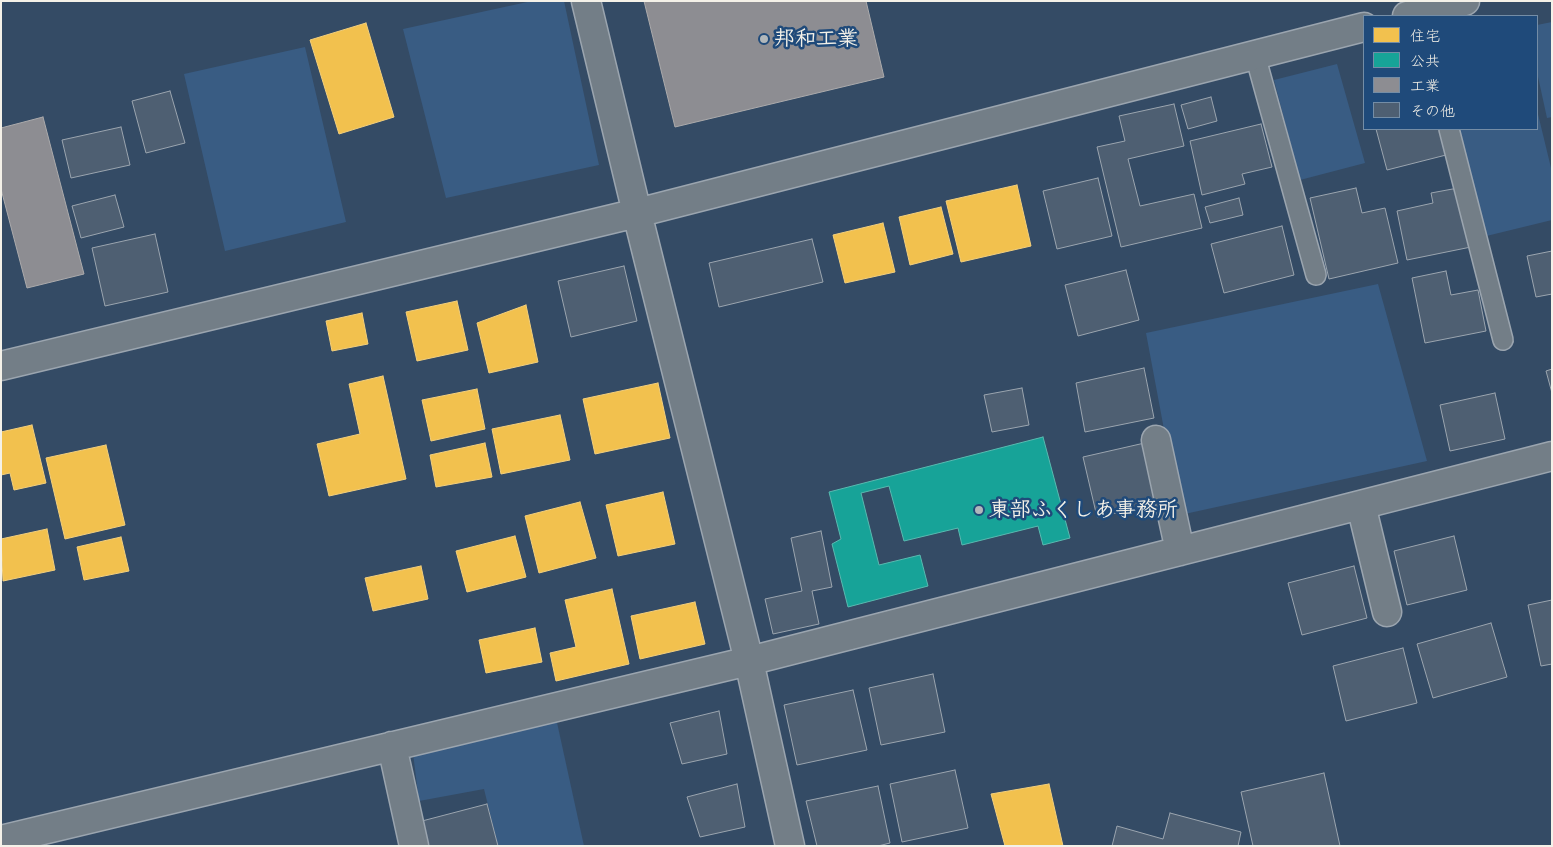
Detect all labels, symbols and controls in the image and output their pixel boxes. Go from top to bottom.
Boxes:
legend [1363,15,1538,130]
place label: 邦和工業 [774,26,858,52]
text: 住宅 [1410,27,1440,46]
marker: 邦和工業 [758,33,770,45]
text: 公共 [1410,52,1440,71]
text: 工業 [1410,77,1440,96]
text: その他 [1410,102,1455,121]
place label: 東部ふくしあ事務所 [989,497,1178,523]
marker: 東部ふくしあ事務所 [973,504,985,516]

